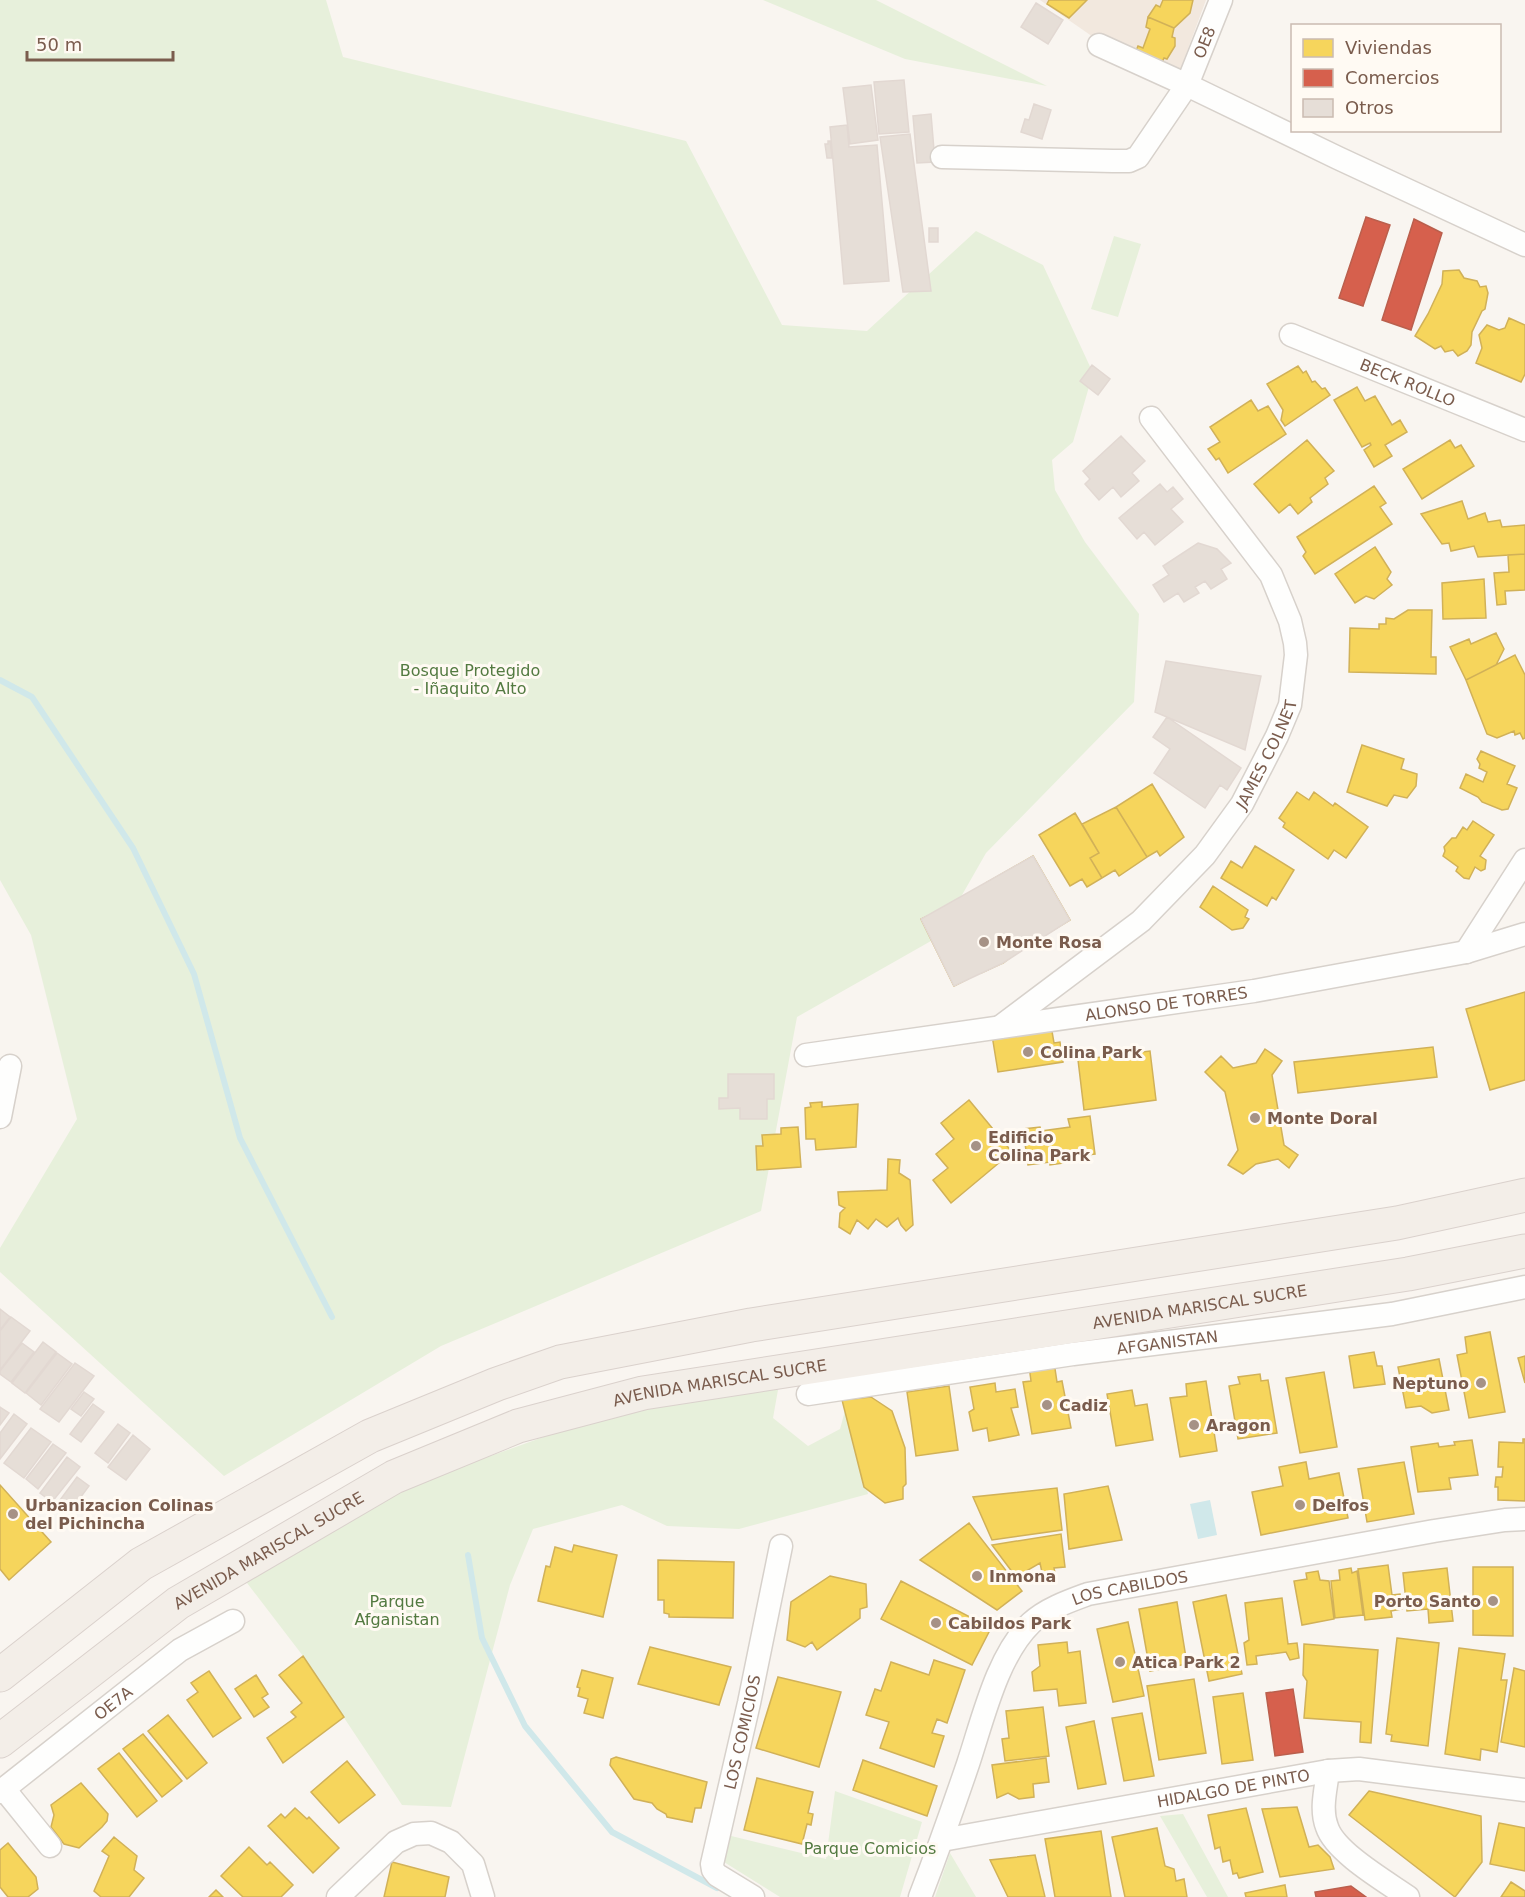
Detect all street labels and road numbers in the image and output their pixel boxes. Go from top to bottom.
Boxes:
street label: OE8 [1189,23,1219,61]
street label: BECK ROLLO [1357,355,1458,410]
street label: JAMES COLNET [1231,699,1300,814]
street label: ALONSO DE TORRES [1084,983,1249,1025]
street label: AVENIDA MARISCAL SUCRE [1091,1280,1308,1332]
street label: AFGANISTAN [1116,1326,1219,1358]
street label: AVENIDA MARISCAL SUCRE [610,1355,828,1410]
street label: AVENIDA MARISCAL SUCRE [170,1487,367,1613]
street label: LOS CABILDOS [1069,1566,1189,1609]
street label: LOS COMICIOS [720,1673,764,1791]
street label: OE7A [90,1682,136,1724]
street label: HIDALGO DE PINTO [1155,1765,1311,1811]

